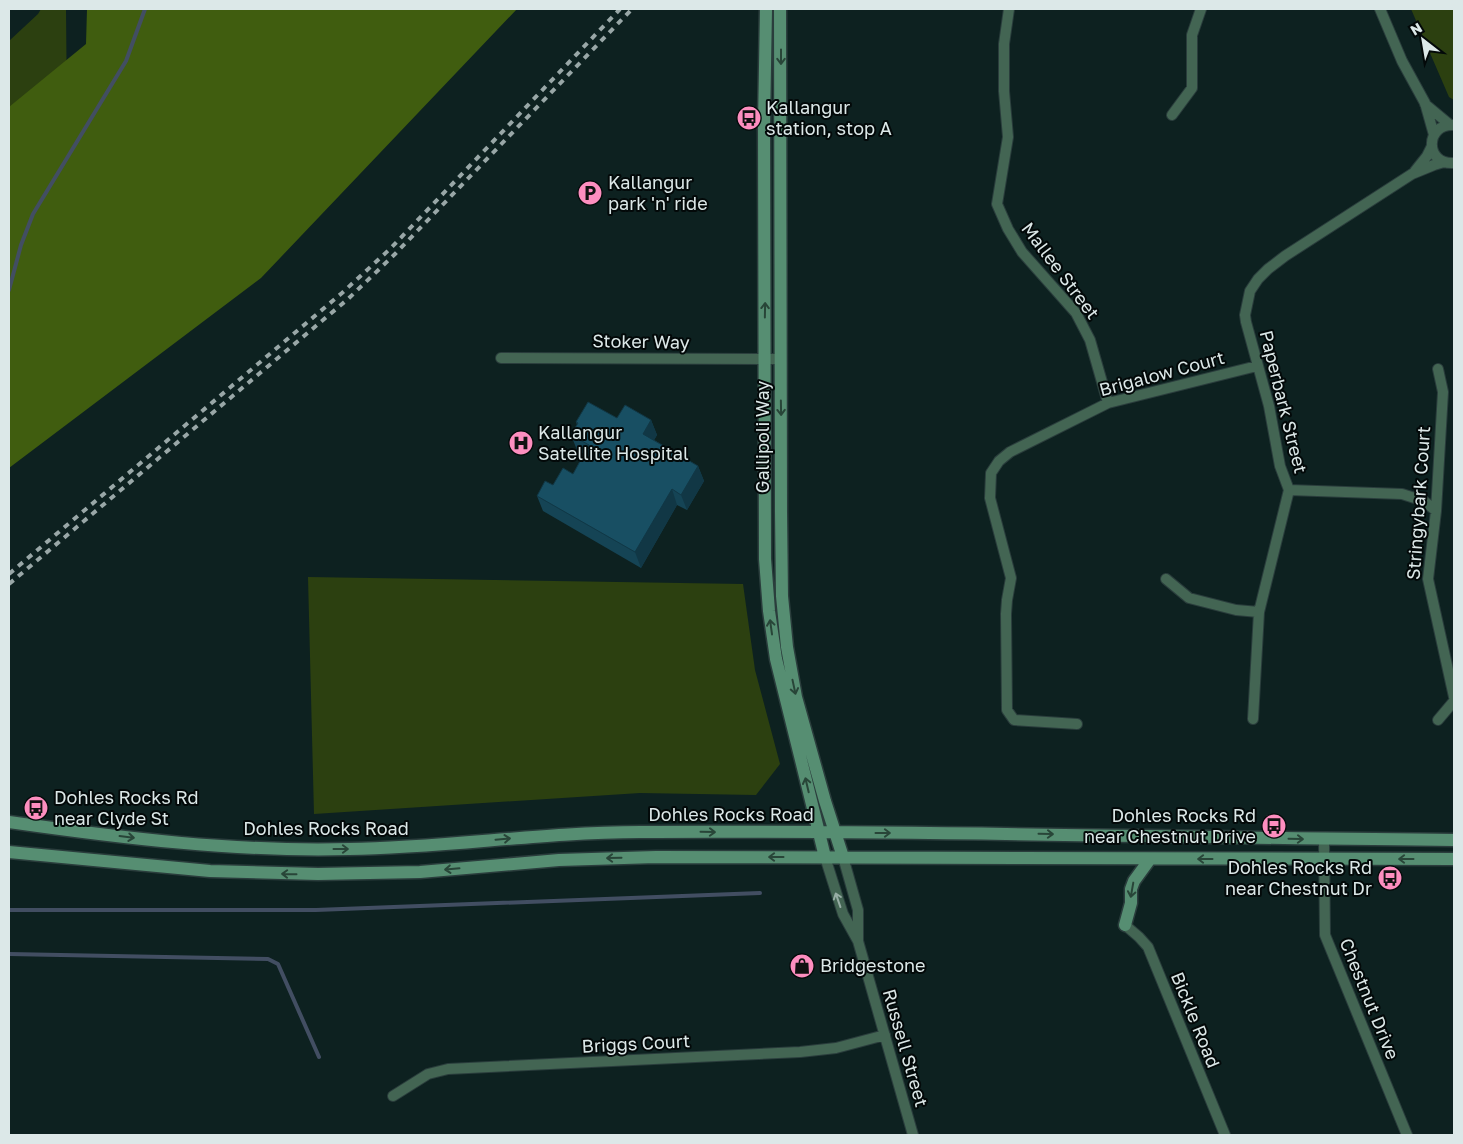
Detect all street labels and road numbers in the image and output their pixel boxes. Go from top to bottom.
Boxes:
street label: Mallee Street [1017,218,1104,323]
street label: Paperbark Street [1256,328,1312,476]
street label: Stoker Way [592,329,690,353]
street label: Brigalow Court [1097,346,1227,400]
street label: Gallipoli Way [751,381,773,493]
street label: Stringybark Court [1402,425,1434,580]
street label: Dohles Rocks Road [648,803,814,825]
street label: Dohles Rocks Road [243,817,409,839]
street label: Chestnut Drive [1336,935,1404,1062]
street label: Bickle Road [1167,968,1225,1071]
street label: Russell Street [879,986,933,1109]
street label: Briggs Court [581,1029,691,1057]

